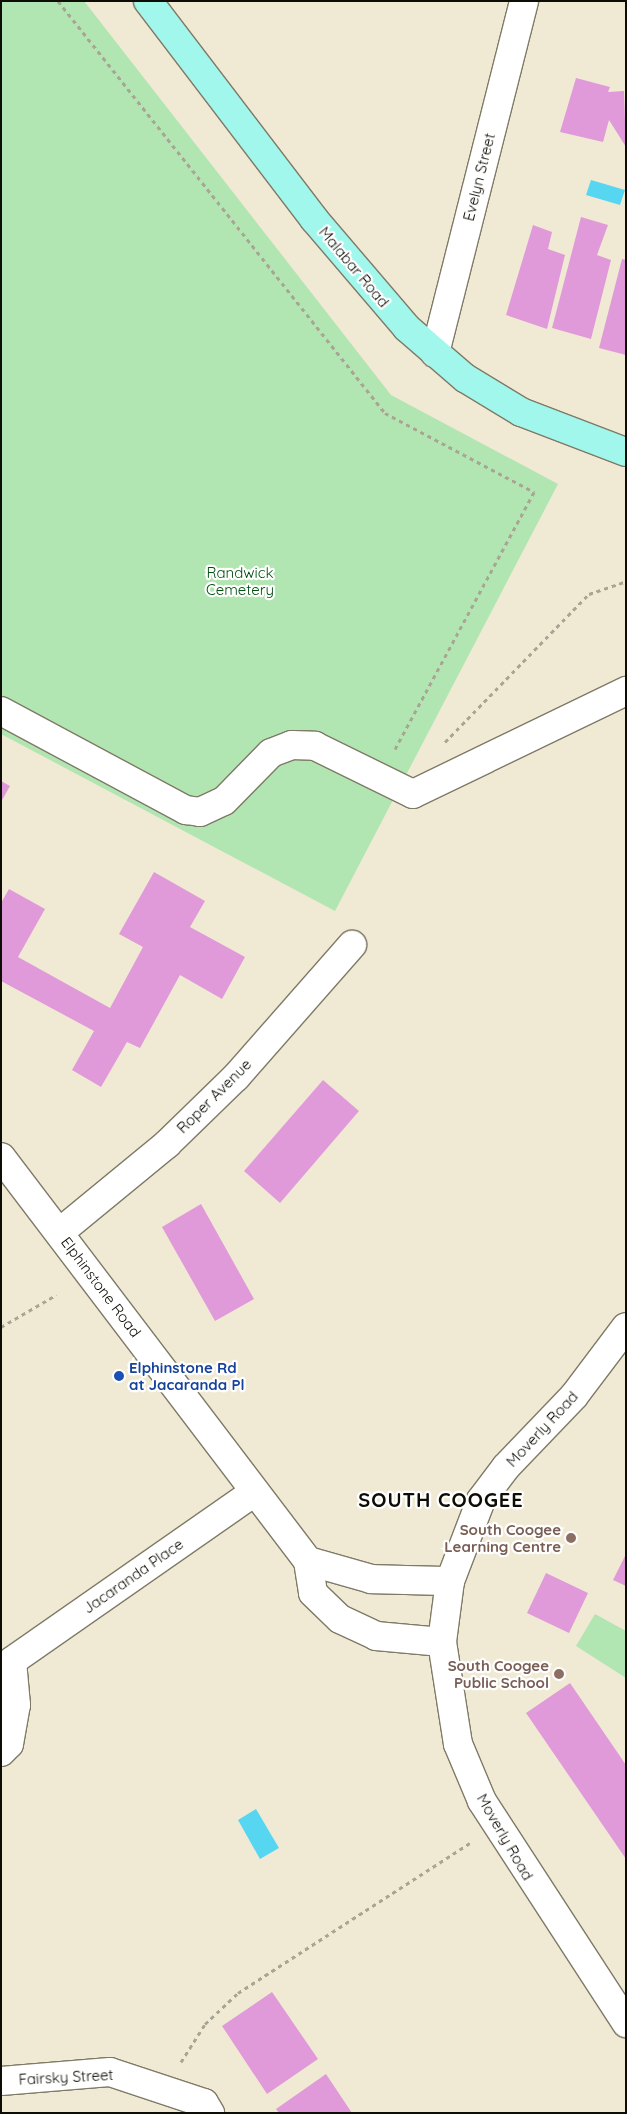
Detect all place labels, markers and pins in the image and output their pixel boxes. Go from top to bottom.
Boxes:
place label: Elphinstone Rd at Jacaranda Pl [129,1358,244,1393]
marker: Elphinstone Rd at Jacaranda Pl [113,1370,125,1382]
place label: South Coogee Learning Centre [444,1520,561,1555]
marker: South Coogee Learning Centre [565,1532,577,1544]
place label: South Coogee Public School [448,1656,549,1691]
marker: South Coogee Public School [553,1668,565,1680]

